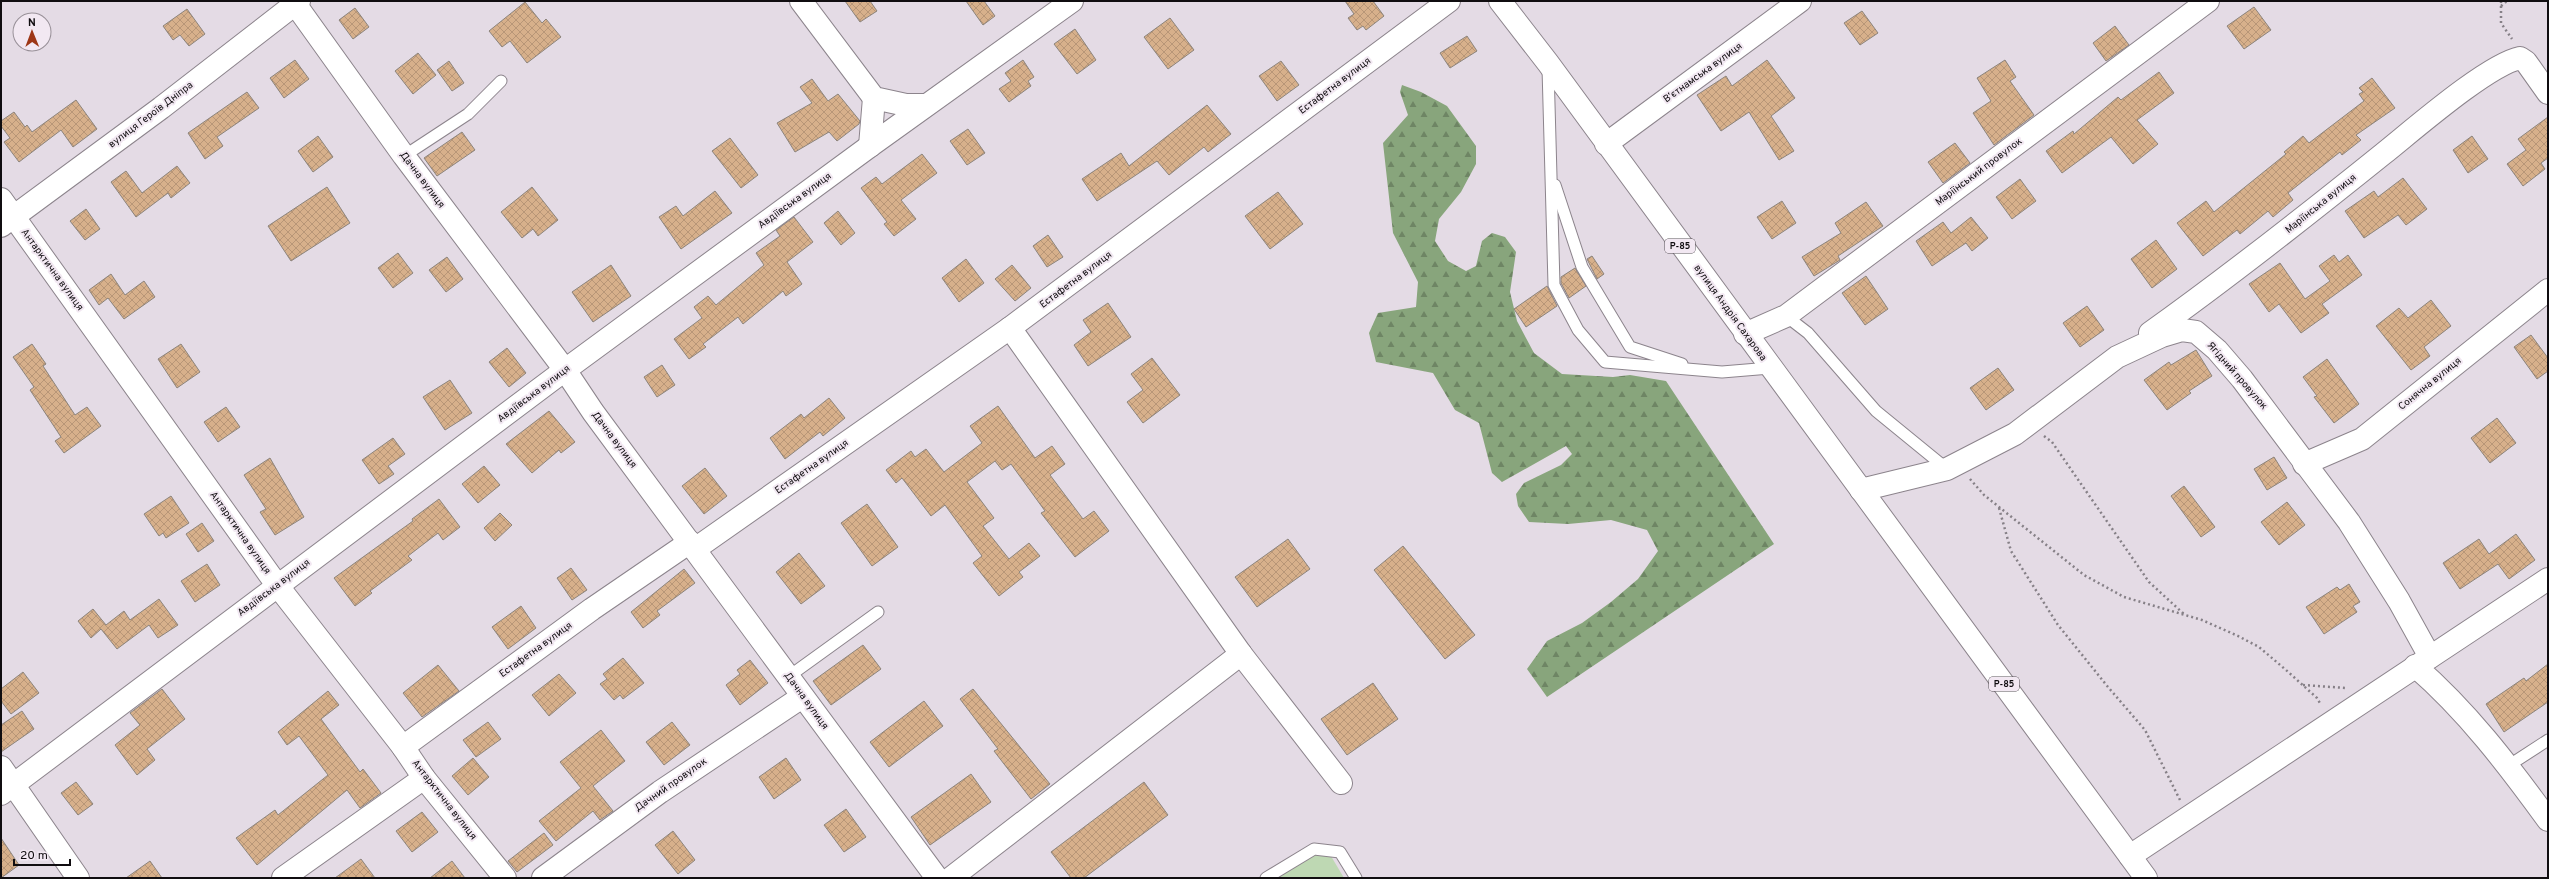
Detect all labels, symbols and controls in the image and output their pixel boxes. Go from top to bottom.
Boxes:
north arrow [12,12,52,52]
text: N [28,16,36,30]
street label: Вʼєтнамська вулиця [1661,40,1745,106]
street label: Естафетна вулиця [1296,55,1374,117]
street label: вулиця Героїв Дніпра [106,79,196,151]
street label: Маріїнський провулок [1933,135,2025,209]
street label: Дачна вулиця [396,149,448,211]
street label: Авдіївська вулиця [756,170,834,232]
street label: Маріїнська вулиця [2283,171,2359,237]
street label: Антарктична вулиця [18,226,86,314]
road number: Р-85 [1665,239,1695,253]
street label: Естафетна вулиця [1037,249,1115,311]
street label: вулиця Андрія Сахарова [1691,262,1769,364]
street label: Ягідний провулок [2204,339,2270,413]
street label: Сонячна вулиця [2396,355,2464,413]
street label: Авдіївська вулиця [495,362,573,426]
street label: Дачна вулиця [588,409,640,471]
street label: Естафетна вулиця [773,437,851,497]
street label: Антарктична вулиця [206,489,274,577]
street label: Авдіївська вулиця [235,556,313,620]
street label: Естафетна вулиця [497,619,575,681]
street label: Дачна вулиця [781,670,831,732]
road number: Р-85 [1989,677,2019,691]
street label: Дачний провулок [632,755,710,815]
street label: Антарктична вулиця [409,757,479,843]
scale bar [14,841,70,867]
text: 20 m [20,848,48,864]

